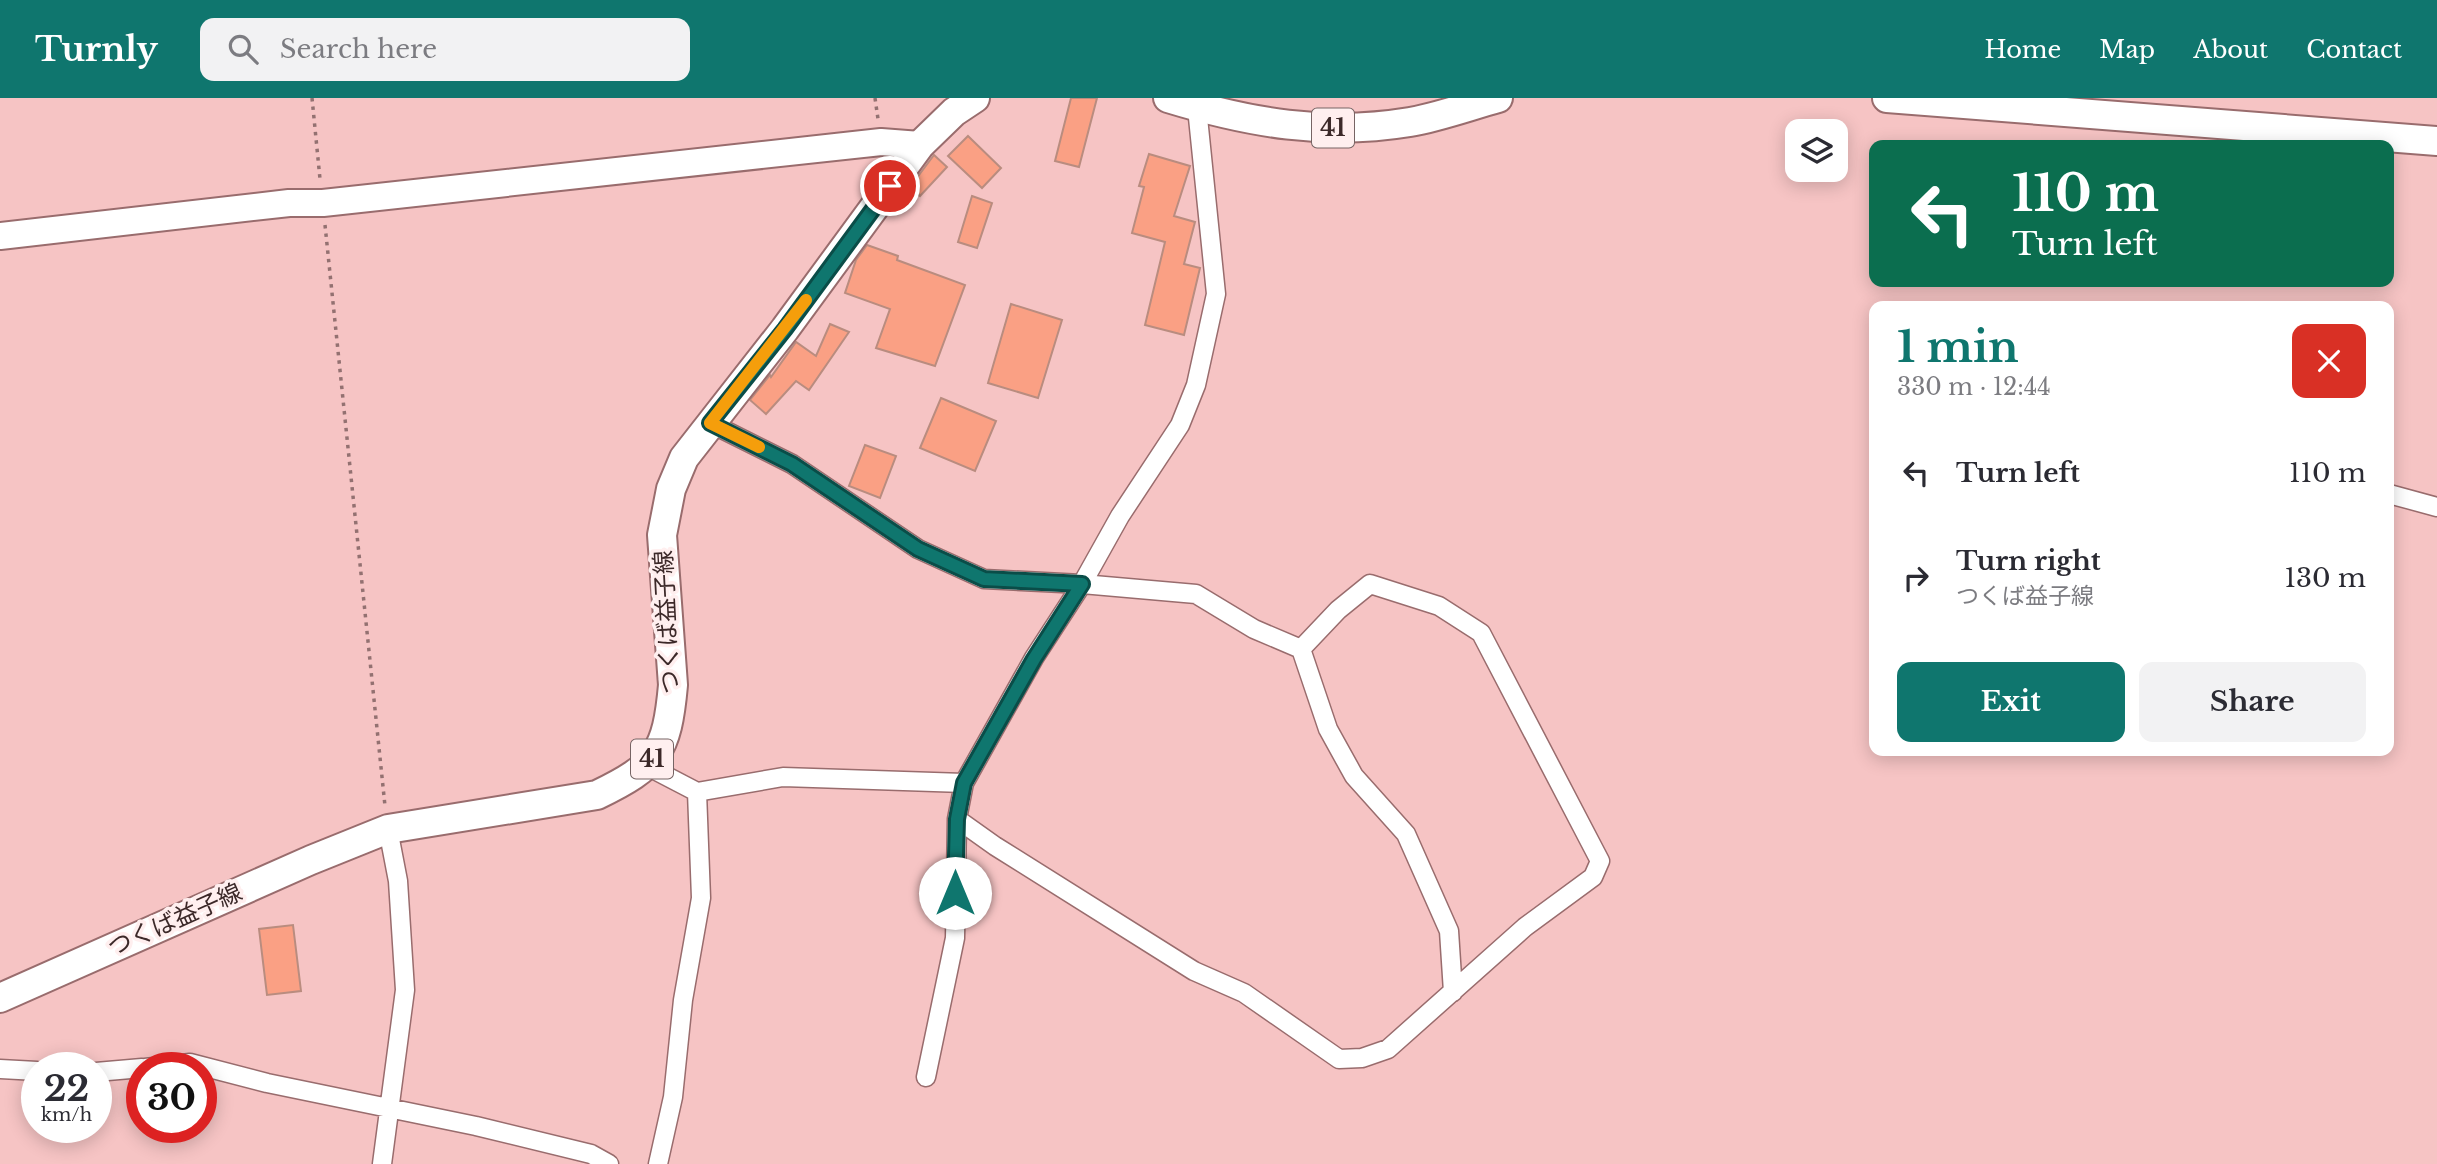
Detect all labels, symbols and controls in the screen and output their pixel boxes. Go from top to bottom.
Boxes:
search box [200,18,690,81]
text: Turnly [35,29,158,70]
icon: search [224,30,262,68]
text: Search here [280,33,437,65]
text: Home [1985,35,2061,64]
text: Map [2099,35,2155,64]
text: About [2193,35,2268,64]
text: Contact [2306,35,2402,64]
road number: 41 [1312,108,1354,148]
map controls [1785,119,1848,182]
button: layers [1785,119,1848,182]
pin [860,156,920,216]
text: 110 m [2012,163,2159,224]
icon: arrive [871,167,909,205]
icon: left [1897,168,1988,259]
text: Turn left [2012,224,2158,264]
text: 1 min [1897,321,2019,373]
button: close [2292,324,2366,398]
text: 330 m · 12:44 [1897,373,2051,401]
icon: left [1897,454,1935,492]
text: Turn left [1956,457,2080,489]
text: 110 m [2289,457,2366,489]
text: Turn right [1956,545,2101,577]
street label: つくば益子線 [648,549,685,695]
icon: right [1897,559,1935,597]
text: 130 m [2284,562,2366,594]
text: つくば益子線 [1956,582,2094,610]
button: Exit [1897,662,2125,742]
button: Share [2139,662,2366,742]
road number: 41 [631,740,673,778]
position arrow [918,856,992,930]
street label: つくば益子線 [103,877,246,962]
speed limit sign: 30 [126,1052,217,1143]
text: 22 [44,1067,89,1110]
text: km/h [41,1104,92,1126]

